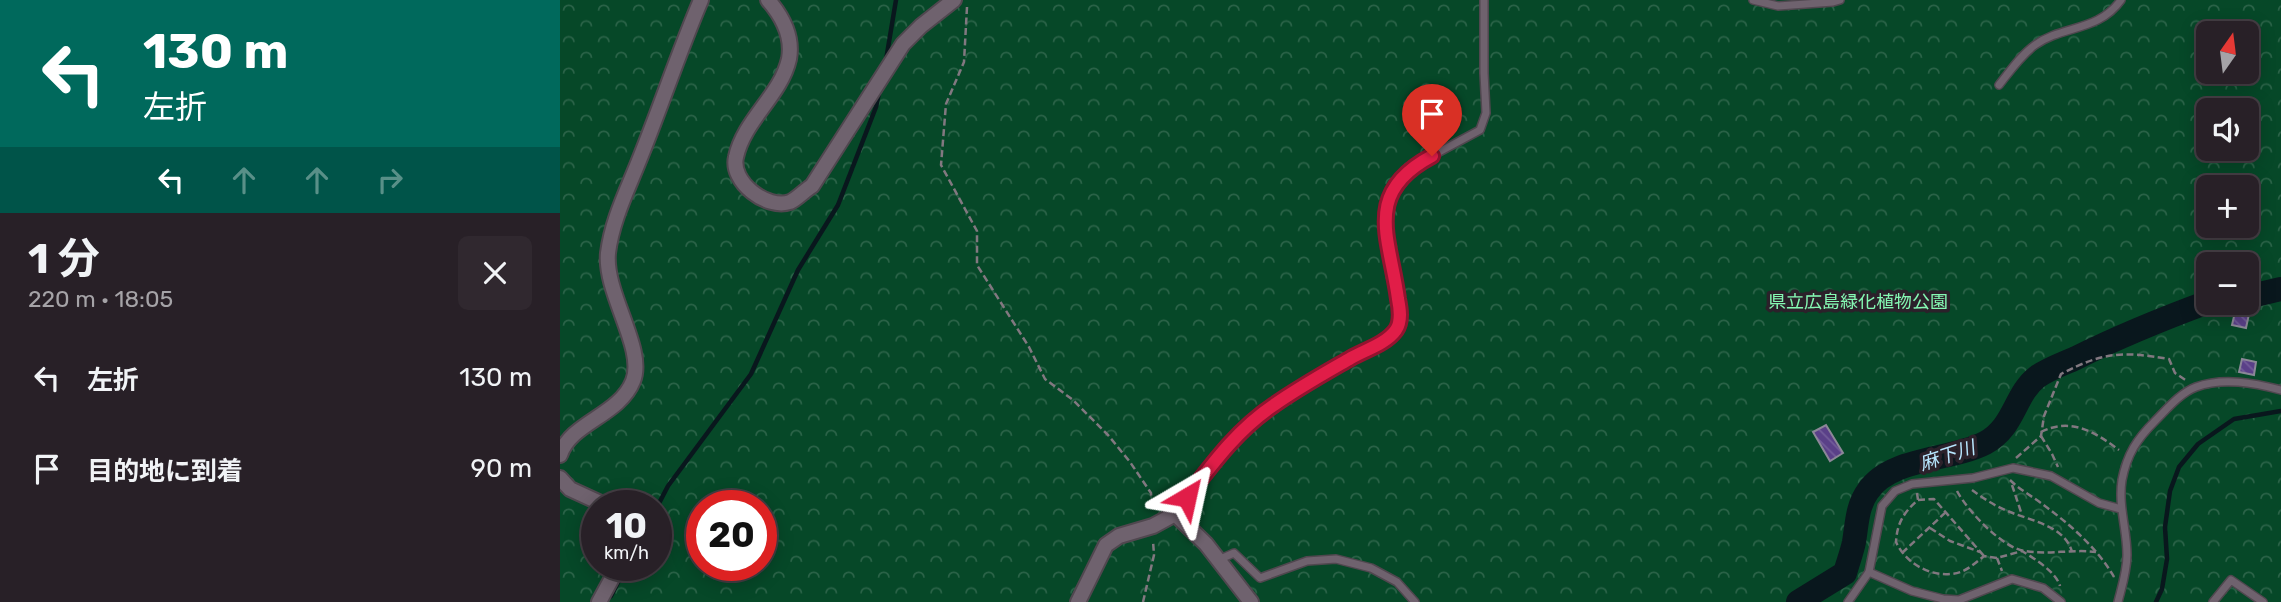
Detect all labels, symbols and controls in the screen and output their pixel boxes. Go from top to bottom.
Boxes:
north arrow [2196,21,2259,84]
map controls [2196,21,2259,315]
text: 130 m [143,22,288,80]
icon: left [28,28,119,119]
pin [1402,84,1462,156]
text: 左折 [143,88,207,126]
icon: arrive [1413,95,1451,133]
button: sound [2196,98,2259,161]
icon: left [152,161,190,199]
icon: ahead [225,161,263,199]
icon: ahead [298,161,336,199]
icon: right [371,161,409,199]
button: + [2196,175,2259,238]
text: 1 分 [28,234,100,284]
button: close [458,236,532,310]
button: − [2196,252,2259,315]
text: 220 m · 18:05 [28,285,173,313]
park label: 県立広島緑化植物公園 [1768,291,1948,313]
icon: left [28,359,66,397]
text: 130 m [459,362,532,393]
text: 左折 [87,365,139,396]
water label: 麻下川 [1916,435,1980,475]
icon: arrive [28,450,66,488]
text: 90 m [471,453,532,484]
text: 目的地に到着 [87,456,243,487]
position arrow [1150,460,1224,534]
speed limit sign: 20 [686,490,777,581]
text: 10 [606,505,647,547]
text: km/h [604,542,649,564]

